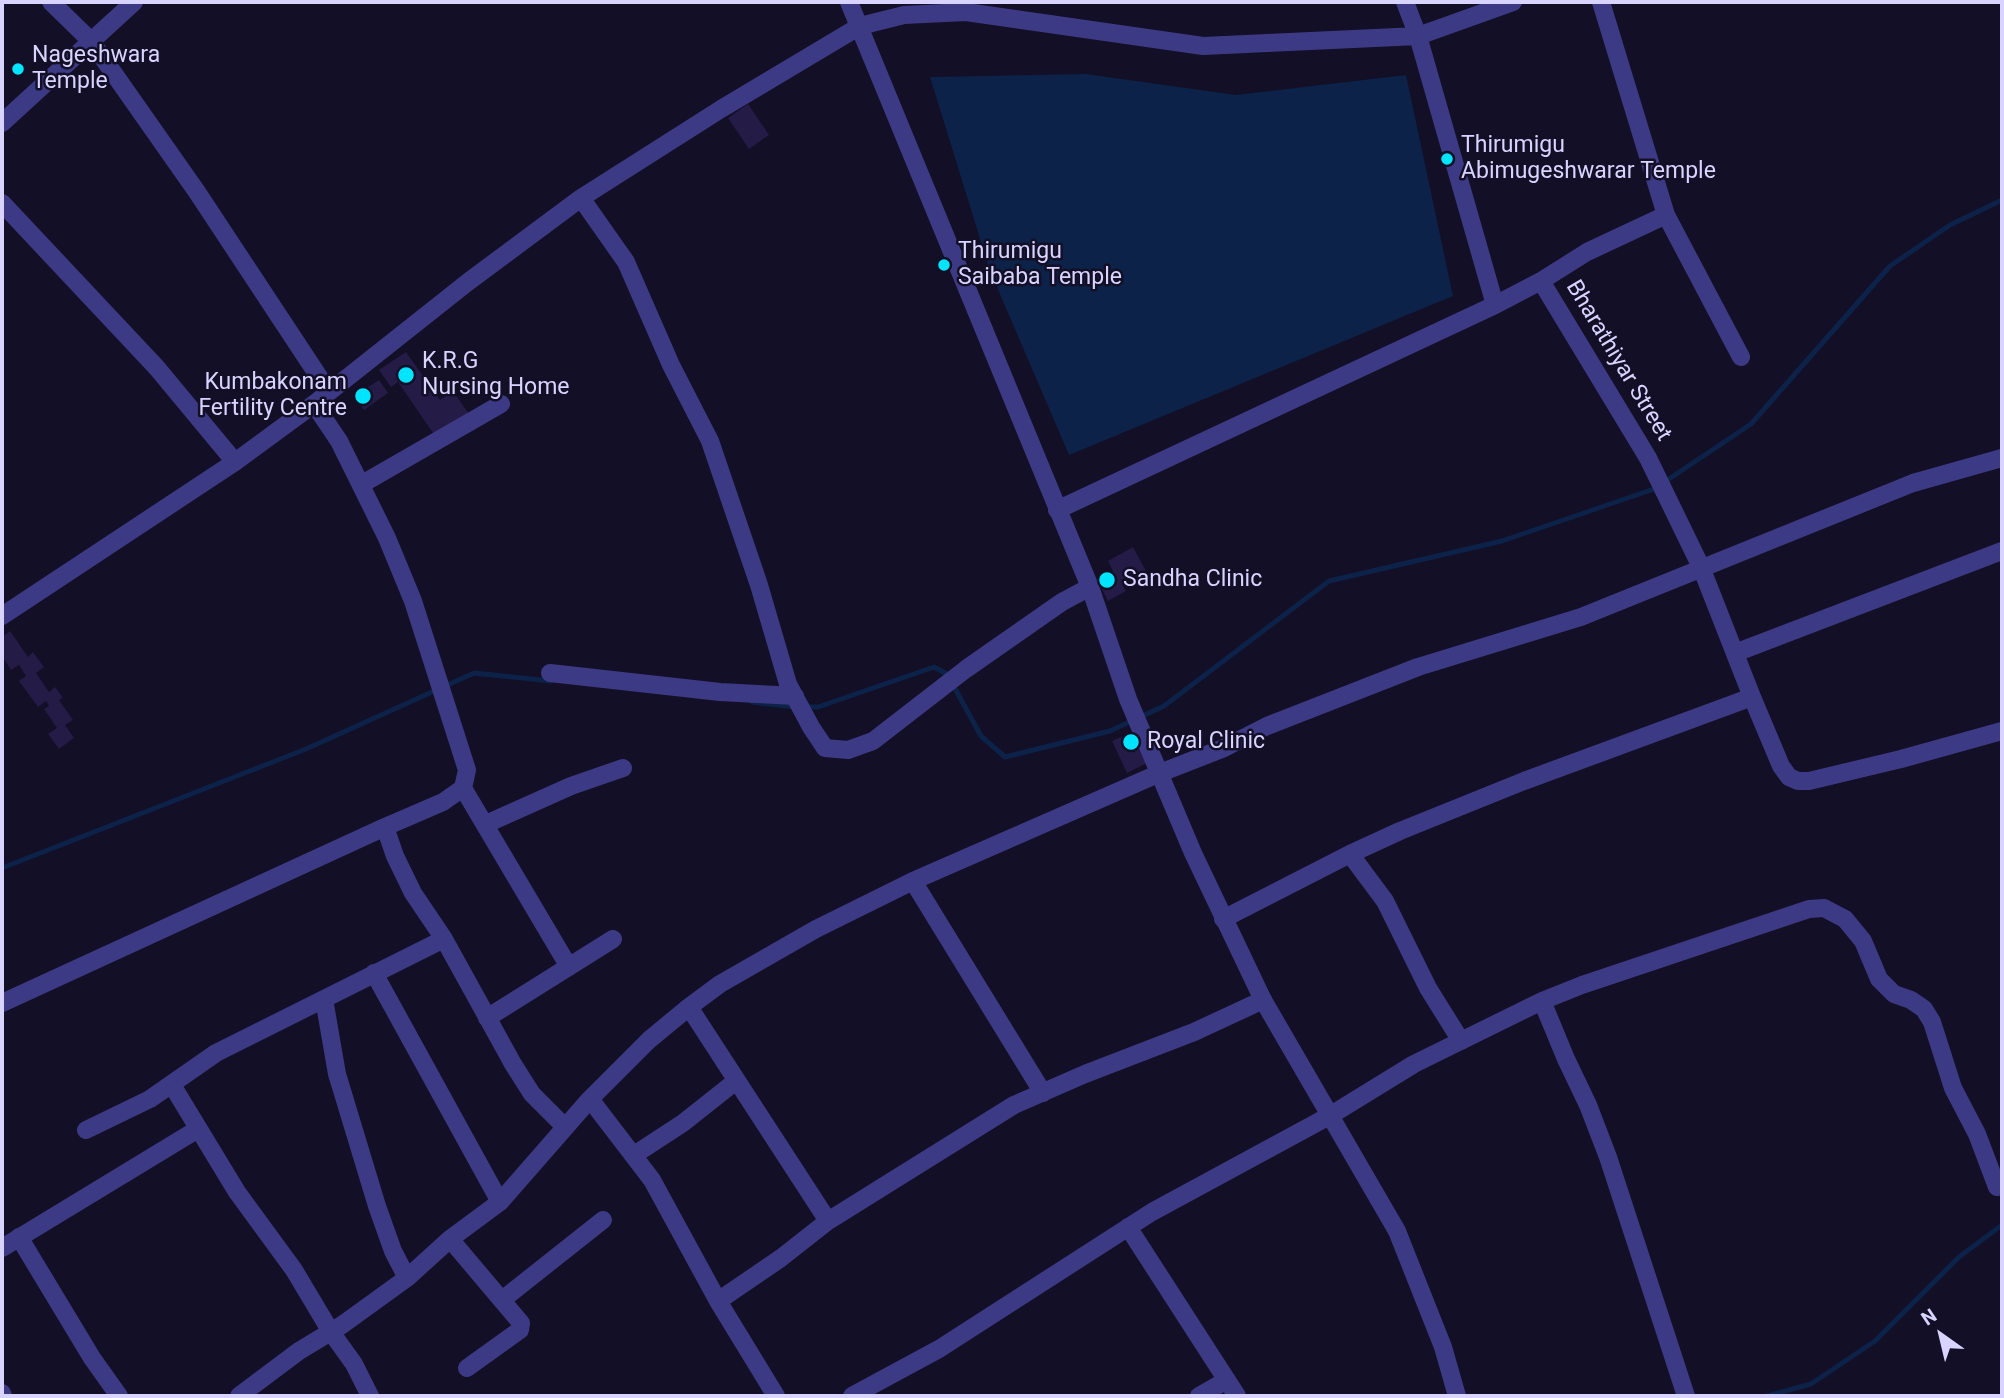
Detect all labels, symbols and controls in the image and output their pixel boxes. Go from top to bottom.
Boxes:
place label: Nageshwara Temple [32,42,160,96]
marker: Nageshwara Temple [10,61,26,77]
place label: Thirumigu Abimugeshwarar Temple [1461,132,1716,186]
marker: Thirumigu Abimugeshwarar Temple [1439,151,1455,167]
place label: Thirumigu Saibaba Temple [958,238,1122,292]
marker: Thirumigu Saibaba Temple [936,257,952,273]
street label: Bharathiyar Street [1559,276,1677,446]
place label: K.R.G Nursing Home [422,348,570,402]
marker: K.R.G Nursing Home [396,365,416,385]
place label: Kumbakonam Fertility Centre [198,369,347,423]
marker: Kumbakonam Fertility Centre [353,386,373,406]
place label: Sandha Clinic [1123,566,1262,594]
marker: Sandha Clinic [1097,570,1117,590]
place label: Royal Clinic [1147,728,1265,756]
marker: Royal Clinic [1121,732,1141,752]
north arrow [1906,1300,1976,1370]
text: N [1917,1304,1941,1330]

